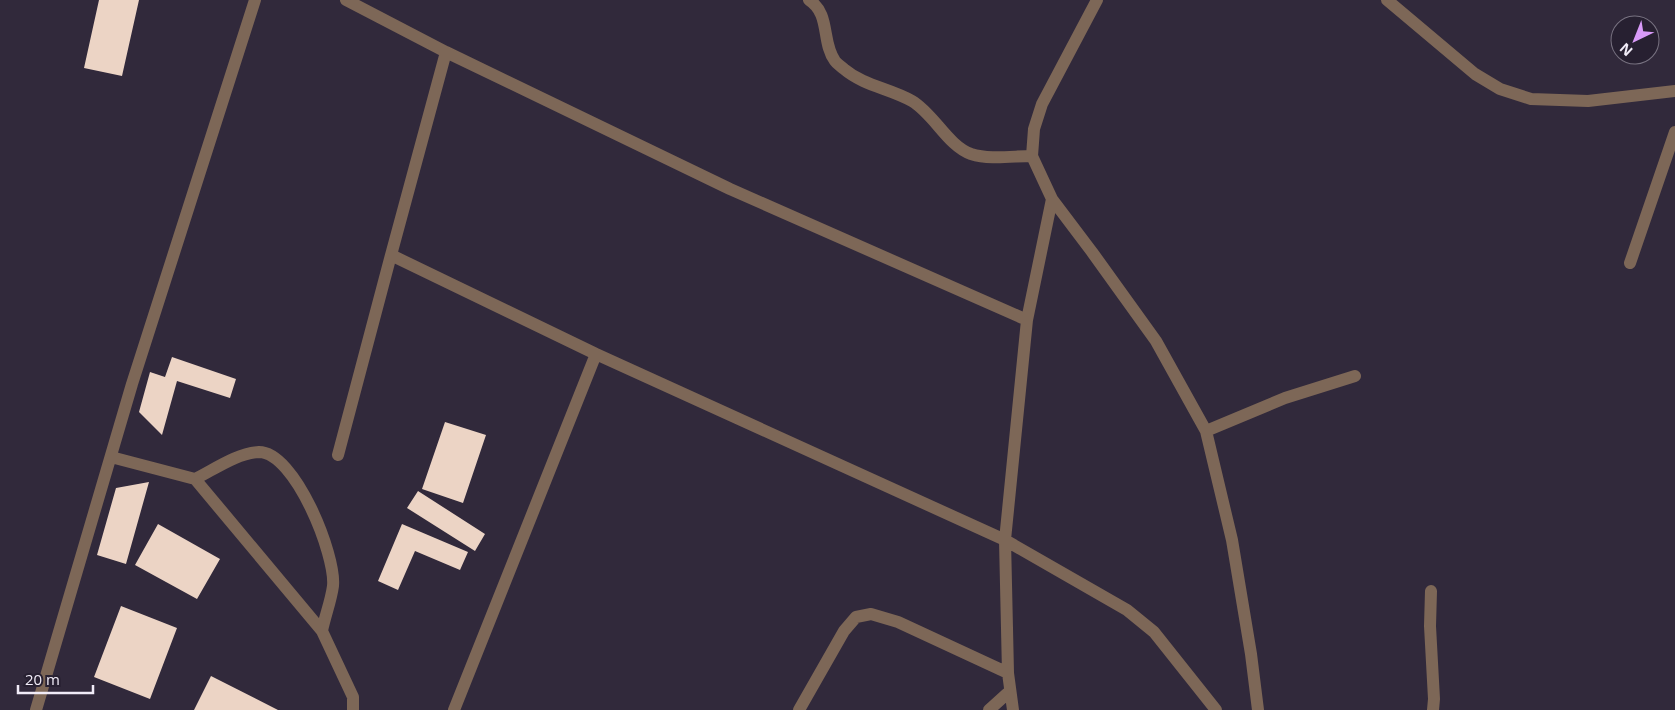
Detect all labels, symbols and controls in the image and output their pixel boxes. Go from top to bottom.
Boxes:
north arrow [1610,15,1660,65]
text: N [1615,39,1636,61]
scale bar [18,662,92,694]
text: 20 m [25,669,60,689]

